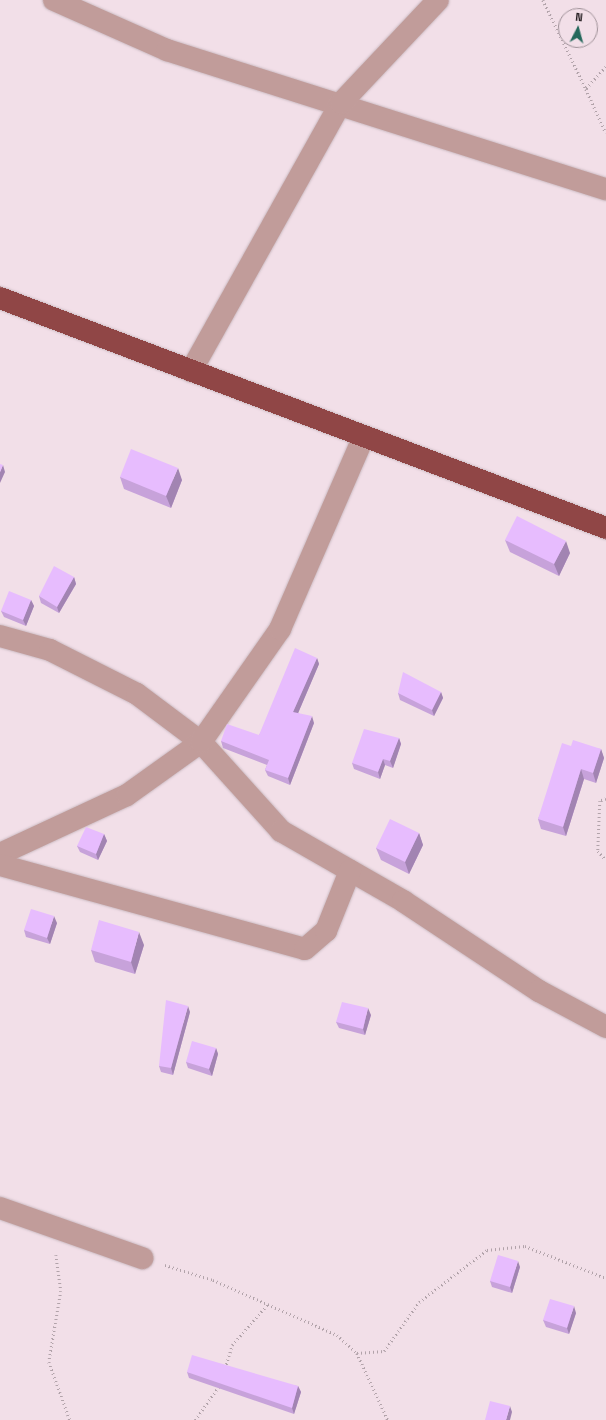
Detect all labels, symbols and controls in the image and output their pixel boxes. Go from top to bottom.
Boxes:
north arrow [558,8,598,48]
text: N [575,10,584,24]

